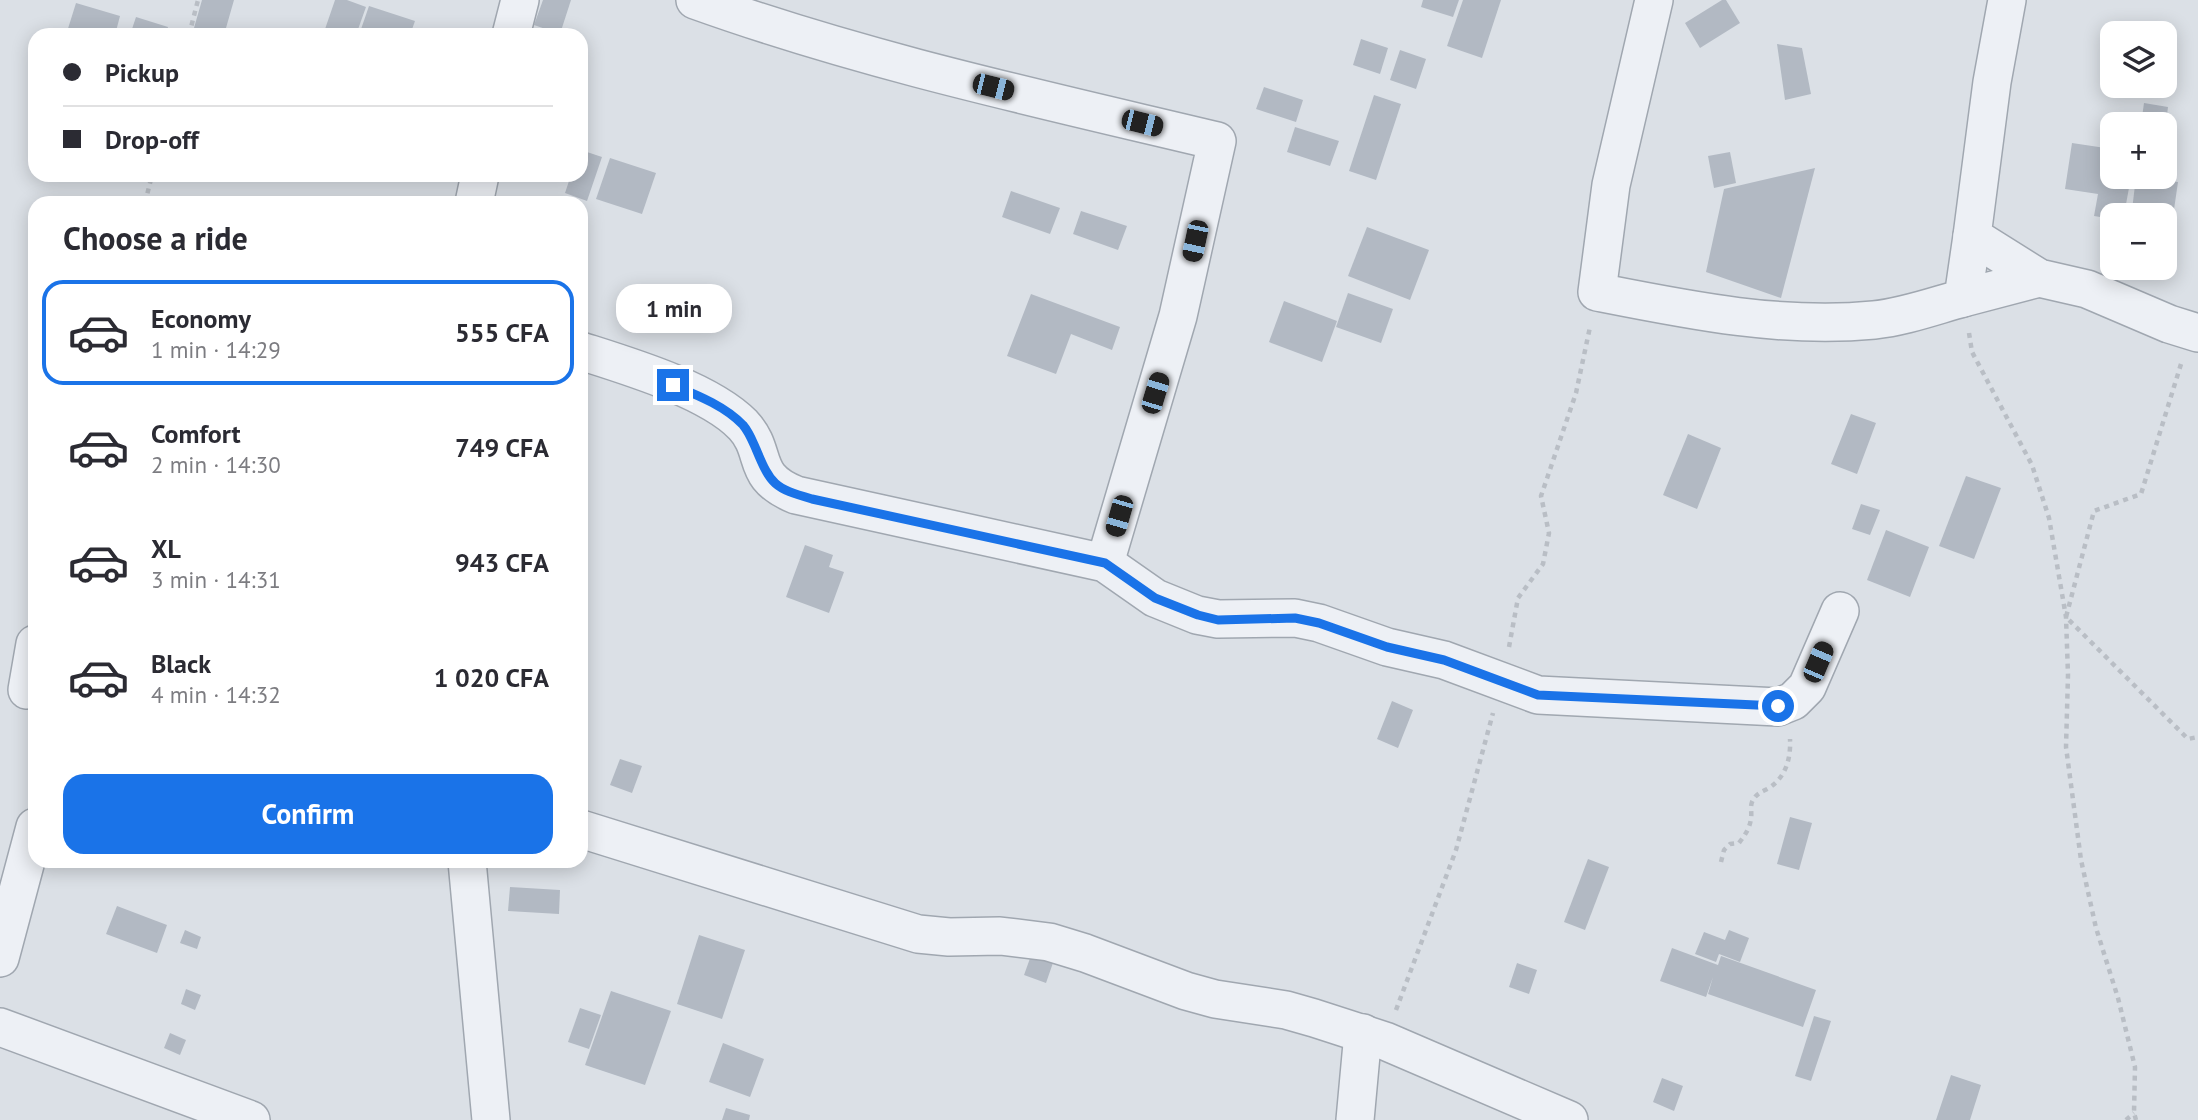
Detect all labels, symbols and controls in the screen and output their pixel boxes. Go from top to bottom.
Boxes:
map controls [2100,21,2177,280]
button: layers [2100,21,2177,98]
text: Pickup [105,56,179,89]
car [971,72,1016,102]
car [1120,108,1165,138]
button: + [2100,112,2177,189]
text: Drop-off [105,123,199,156]
button: − [2100,203,2177,280]
text: Choose a ride [63,217,248,259]
car [1181,218,1210,264]
callout: 1 min [615,284,731,332]
text: 1 min [646,294,702,323]
icon: car [67,301,130,364]
text: Economy [151,302,251,335]
text: 555 CFA [455,316,549,349]
text: 1 min · 14:29 [151,335,281,364]
route end [657,369,689,401]
car [1139,370,1172,416]
icon: car [67,416,130,479]
text: Comfort [151,417,241,450]
text: 749 CFA [455,431,549,464]
text: 2 min · 14:30 [151,450,281,479]
car [1104,493,1135,539]
icon: car [67,531,130,594]
text: XL [151,532,181,565]
text: 943 CFA [455,546,549,579]
text: 3 min · 14:31 [151,565,281,594]
car [1801,639,1836,685]
icon: car [67,646,130,709]
text: Black [151,647,211,680]
text: 1 020 CFA [434,661,549,694]
text: 4 min · 14:32 [151,680,281,709]
route start [1762,690,1794,722]
button: Confirm [63,774,553,854]

